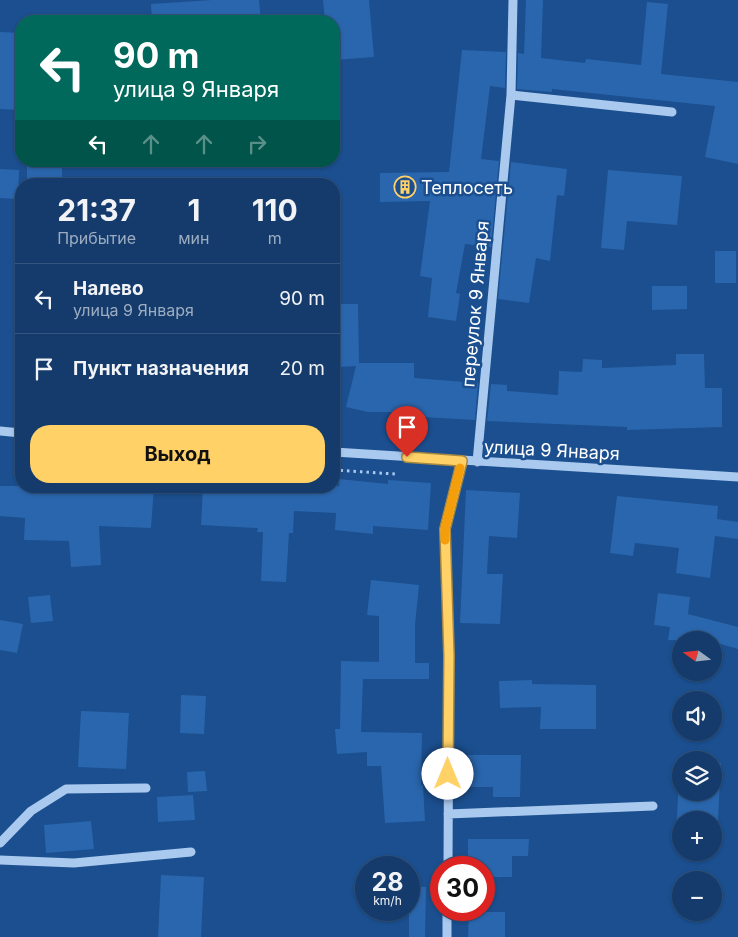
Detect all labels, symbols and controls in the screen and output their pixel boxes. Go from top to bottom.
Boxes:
text: 90 m [113,34,200,76]
icon: left [30,35,95,100]
text: улица 9 Января [113,76,279,102]
icon: left [84,130,112,158]
icon: ahead [137,130,165,158]
icon: ahead [190,130,218,158]
icon: right [243,130,271,158]
building icon: Теплосеть [393,175,417,199]
place label: Теплосеть [421,177,513,198]
text: 21:37 [57,192,136,228]
text: 1 [187,192,200,228]
text: 110 [252,192,298,228]
street label: переулок 9 Января [457,220,493,388]
text: Прибытие [57,228,136,248]
text: мин [178,228,210,248]
text: m [268,228,282,248]
text: Налево [73,277,144,300]
icon: left [30,285,58,313]
text: 90 m [279,287,325,310]
text: улица 9 Января [73,300,194,320]
icon: arrive [30,355,58,383]
text: Пункт назначения [73,357,249,380]
text: 20 m [279,357,325,380]
pin [386,406,428,457]
icon: arrive [393,413,421,441]
button: Выход [30,425,325,483]
street label: улица 9 Января [484,436,620,464]
north arrow [672,631,722,681]
map controls [672,631,722,921]
button: sound [672,691,722,741]
position arrow [421,747,473,799]
button: layers [672,751,722,801]
button: + [672,811,722,861]
speed limit sign: 30 [430,856,495,921]
text: 28 [371,867,404,897]
button: − [672,871,722,921]
text: km/h [373,893,402,908]

